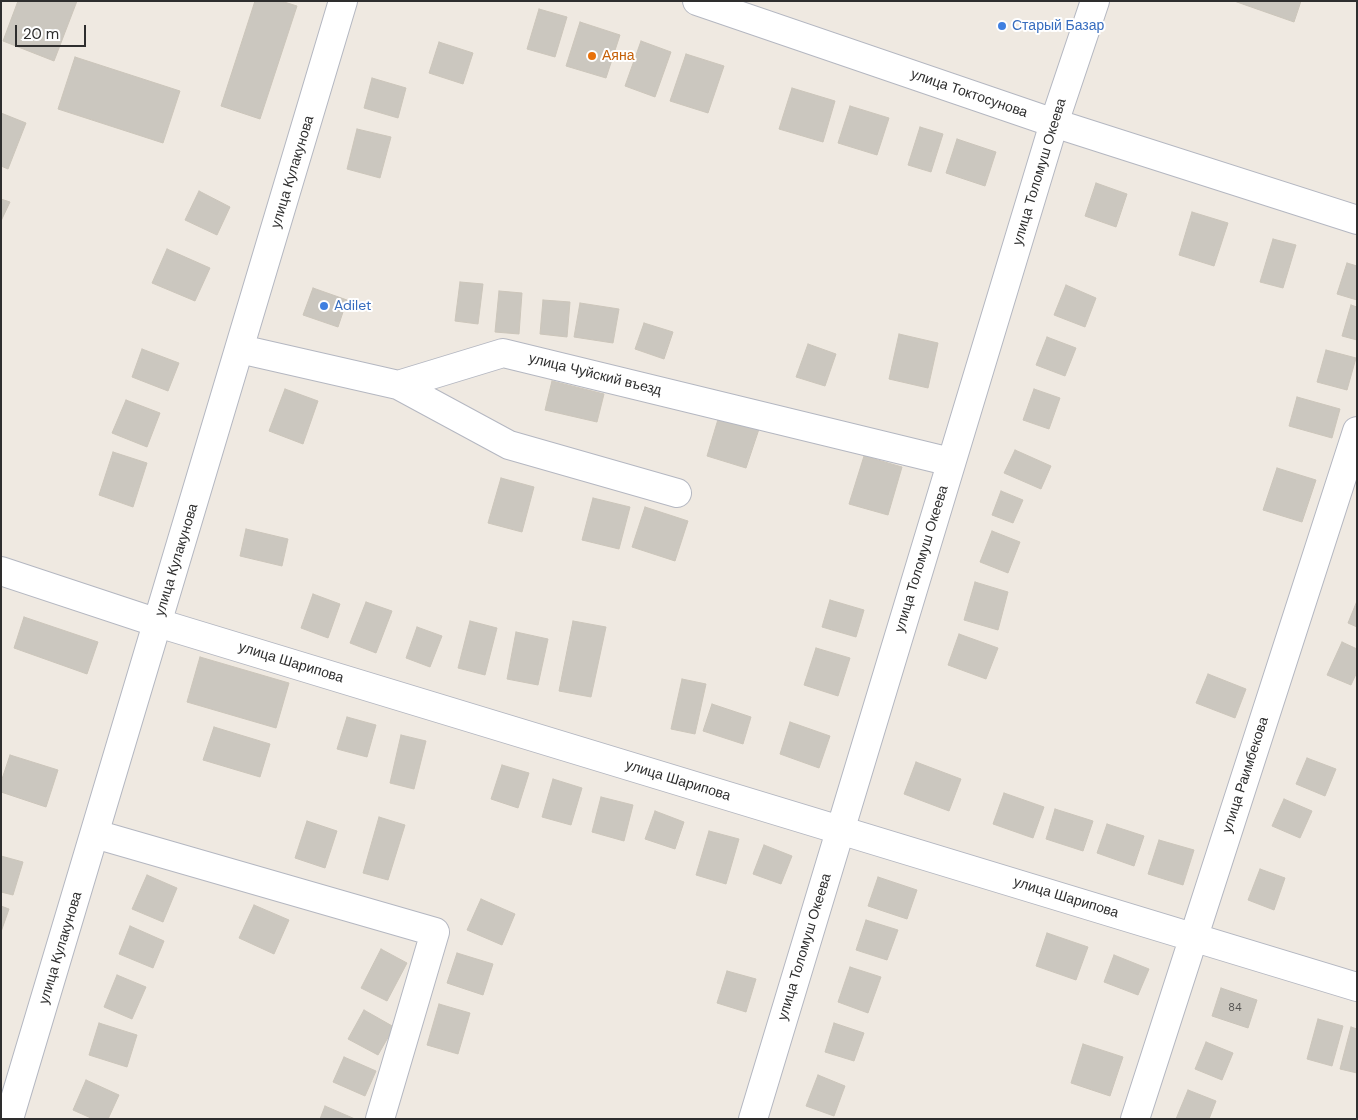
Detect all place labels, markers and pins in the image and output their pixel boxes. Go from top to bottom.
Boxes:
place label: Старый Базар [1012,18,1104,34]
marker: Старый Базар [996,20,1008,32]
place label: Аяна [602,48,634,64]
marker: Аяна [586,50,598,62]
place label: Adilet [334,298,371,314]
marker: Adilet [318,300,330,312]

